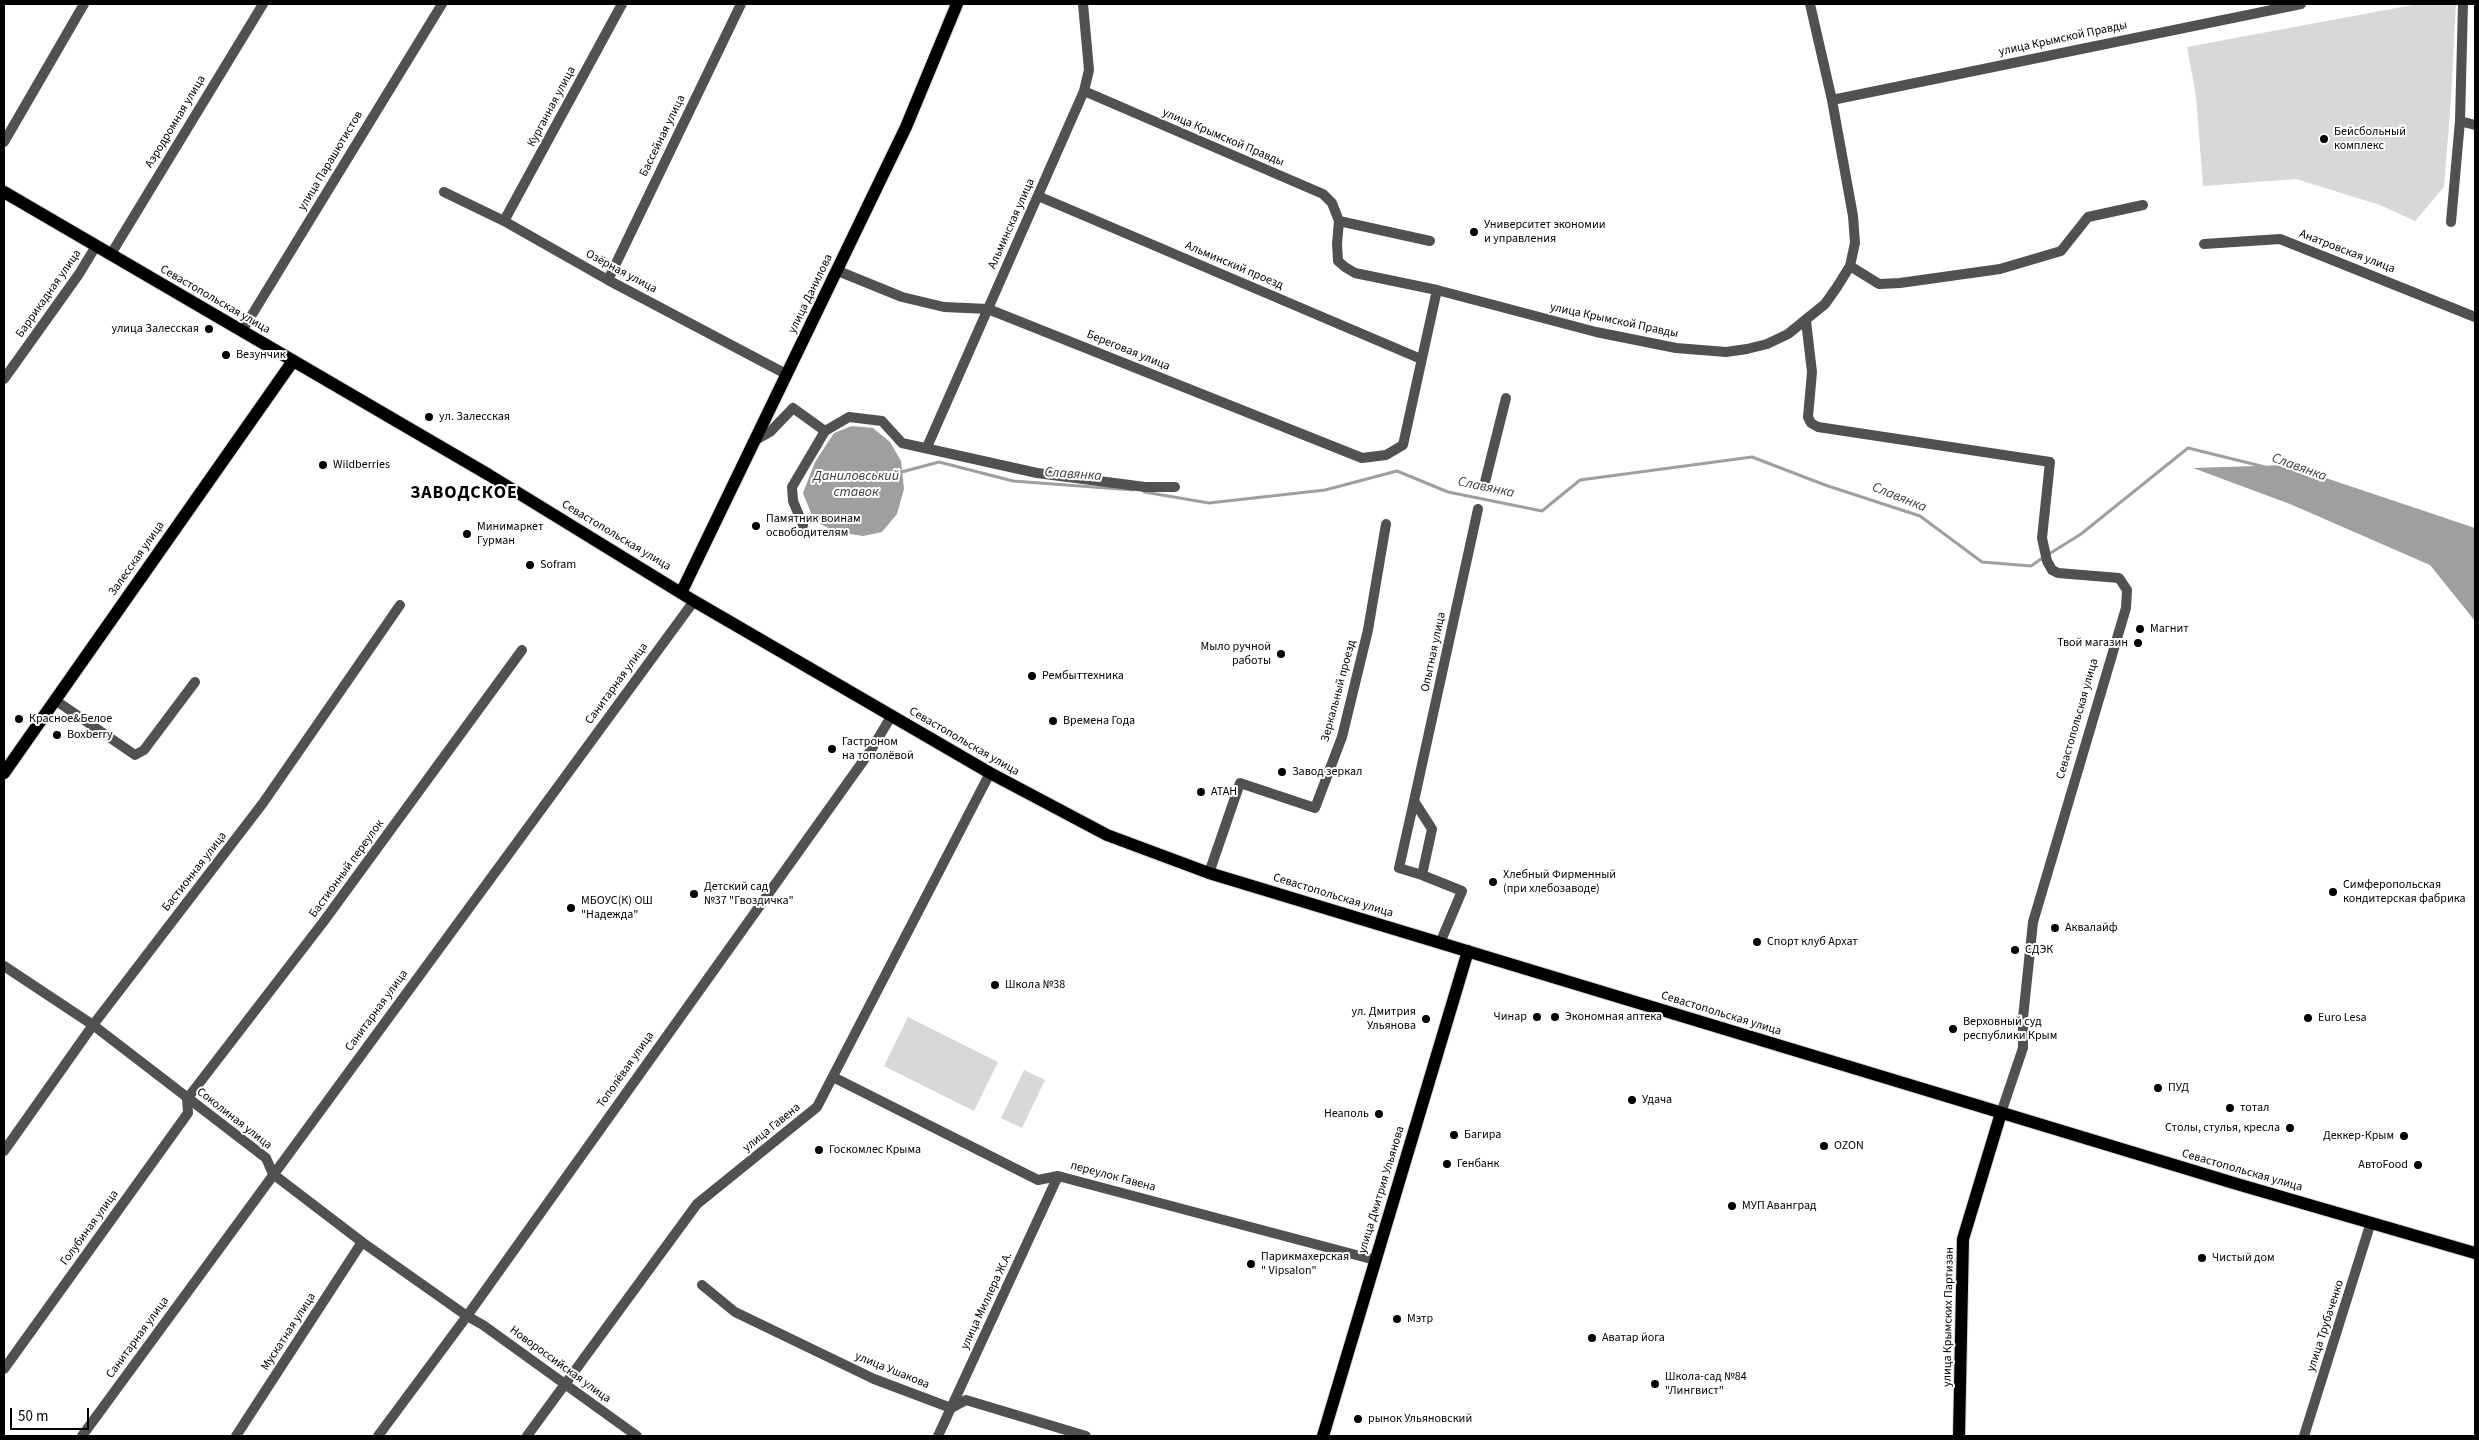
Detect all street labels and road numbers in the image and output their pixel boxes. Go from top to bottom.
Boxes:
street label: улица Крымской Правды [1997,18,2129,60]
street label: Курганная улица [525,64,579,150]
street label: Аэродромная улица [143,73,209,171]
street label: Бассейная улица [637,93,689,179]
street label: улица Крымской Правды [1160,106,1286,170]
street label: улица Парашютистов [296,109,366,213]
street label: Альминская улица [986,177,1038,271]
street label: Анатровская улица [2297,227,2397,277]
street label: Альминский проезд [1183,239,1285,293]
street label: Баррикадная улица [13,247,85,341]
street label: Озёрная улица [583,247,659,297]
street label: улица Данилова [786,252,836,336]
street label: Севастопольская улица [157,263,273,337]
street label: улица Крымской Правды [1548,300,1680,342]
street label: Береговая улица [1084,328,1172,374]
street label: Севастопольская улица [559,498,673,574]
street label: Залесская улица [106,519,168,599]
street label: Опытная улица [1419,611,1449,693]
street label: Зеркальный проезд [1318,638,1360,744]
street label: Санитарная улица [583,640,651,728]
street label: Севастопольская улица [2054,657,2102,781]
street label: Севастопольская улица [906,705,1022,779]
street label: Бастионный переулок [307,817,387,921]
street label: Бастионная улица [160,829,230,915]
street label: Севастопольская улица [1271,871,1395,921]
street label: Санитарная улица [343,967,411,1055]
street label: Севастопольская улица [1659,989,1783,1039]
street label: Тополёвая улица [594,1029,658,1111]
street label: Соколиная улица [193,1085,275,1153]
street label: улица Гавена [740,1101,804,1155]
street label: улица Дмитрия Ульянова [1356,1125,1408,1255]
street label: Севастопольская улица [2180,1147,2304,1195]
street label: переулок Гавена [1069,1159,1157,1195]
street label: Голубиная улица [58,1188,122,1268]
street label: улица Крымских Партизан [1941,1247,1957,1387]
street label: улица Миллера Ж.А. [958,1250,1016,1352]
street label: улица Трубаченко [2304,1278,2348,1374]
street label: Мускатная улица [259,1290,319,1374]
street label: Санитарная улица [104,1294,172,1382]
street label: Новороссийская улица [507,1323,613,1407]
street label: улица Ушакова [853,1350,931,1392]

